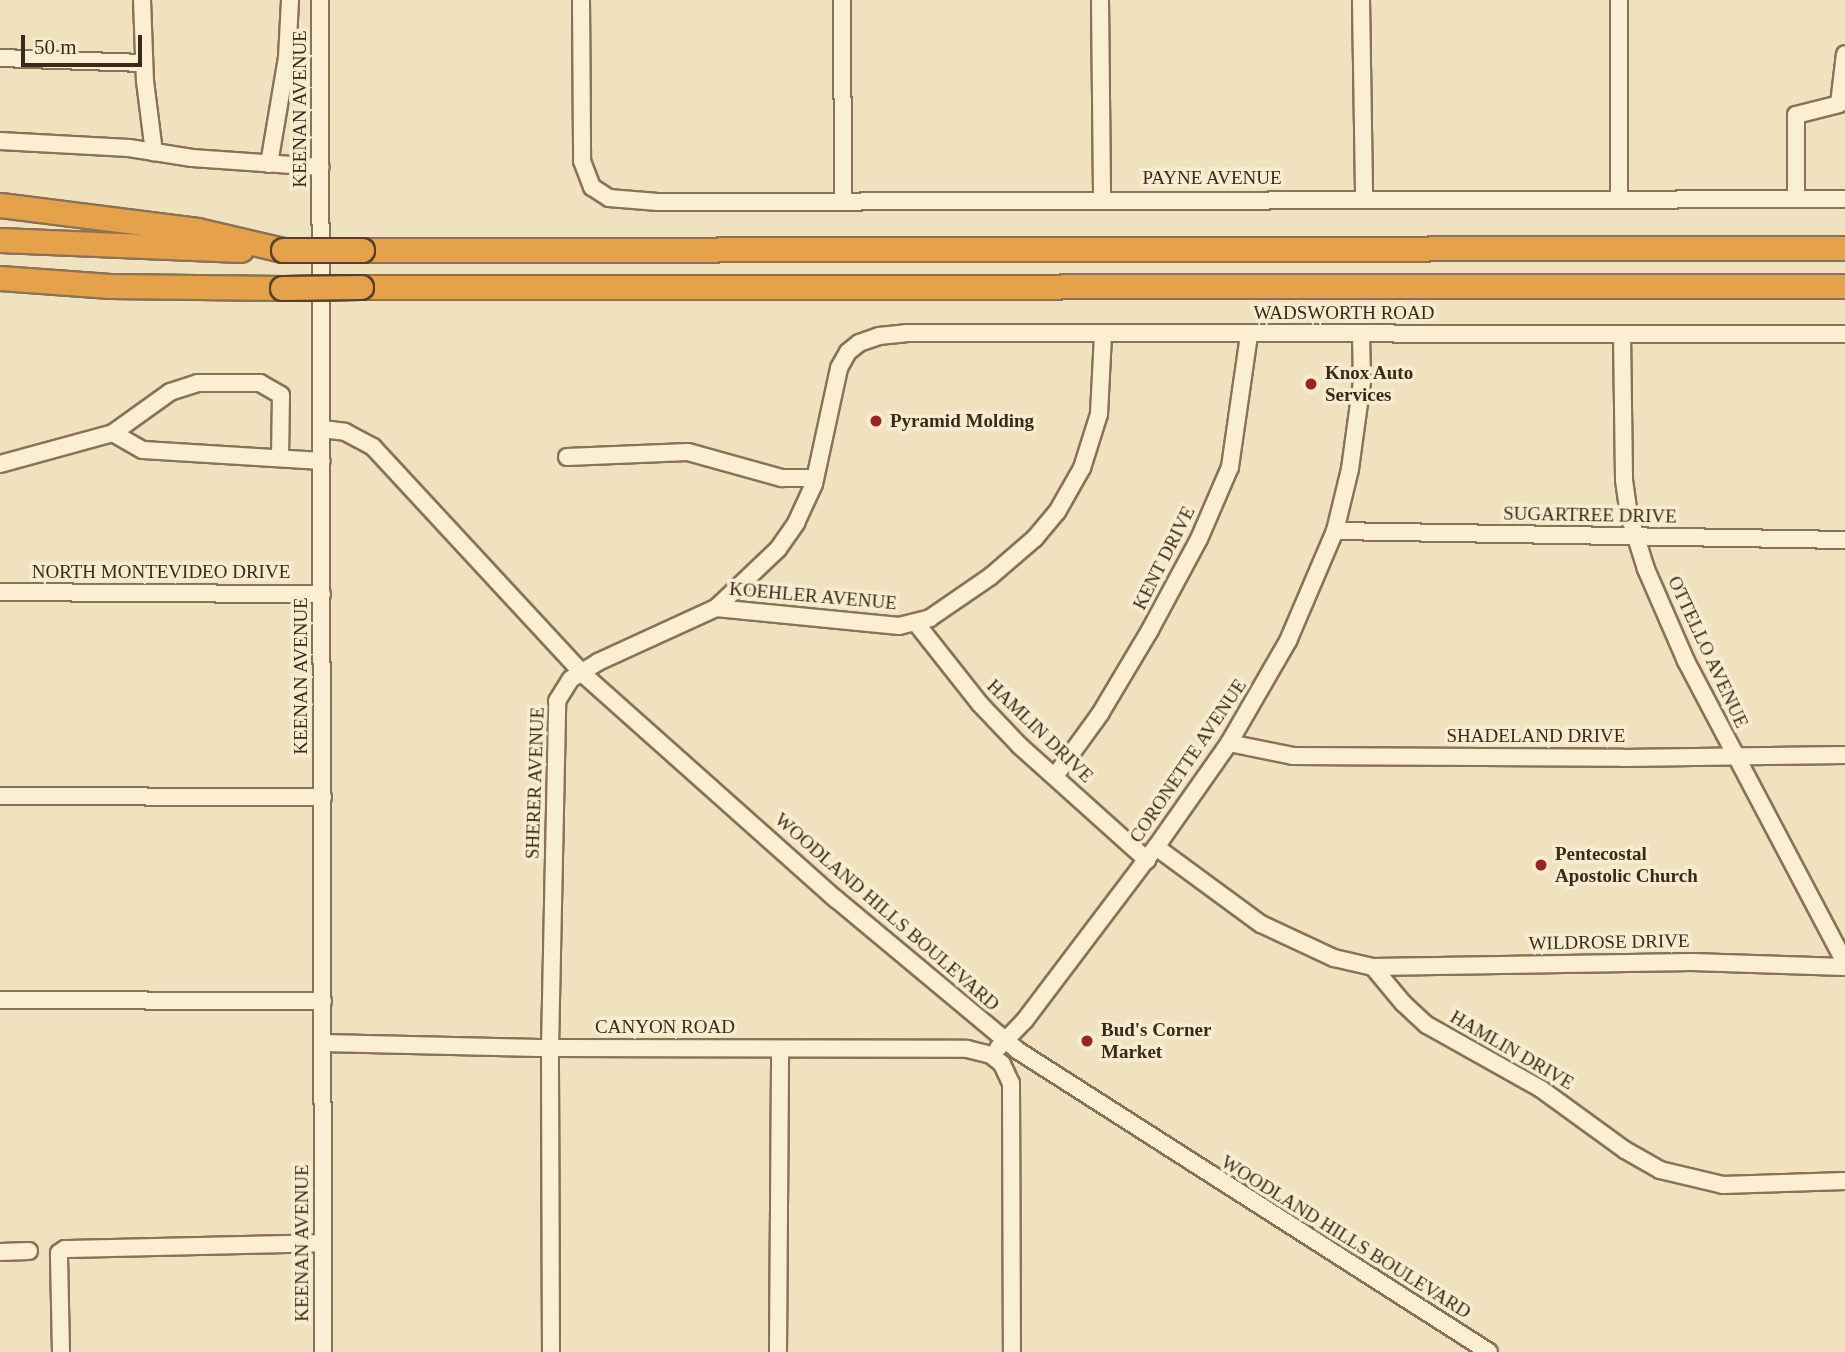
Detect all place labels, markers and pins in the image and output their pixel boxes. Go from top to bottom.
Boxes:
place label: Knox Auto Services [1325,362,1414,406]
marker: Knox Auto Services [1303,376,1319,392]
place label: Pyramid Molding [890,410,1034,432]
marker: Pyramid Molding [868,413,884,429]
place label: Pentecostal Apostolic Church [1555,843,1698,887]
marker: Pentecostal Apostolic Church [1533,857,1549,873]
place label: Bud's Corner Market [1101,1019,1211,1063]
marker: Bud's Corner Market [1079,1033,1095,1049]

